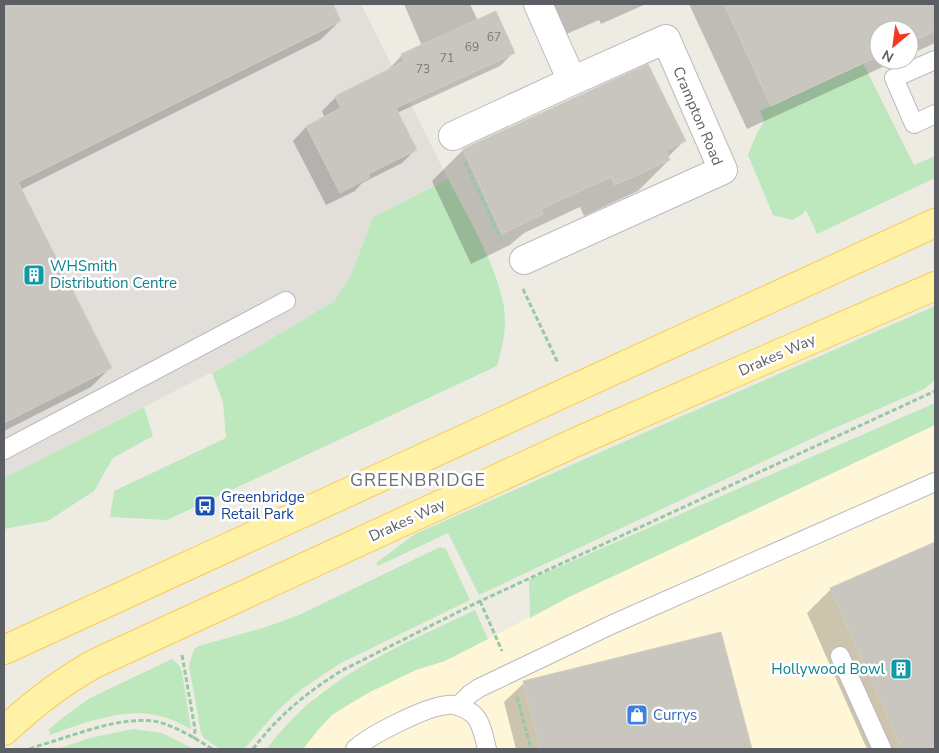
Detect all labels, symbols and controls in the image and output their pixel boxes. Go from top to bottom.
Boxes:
north arrow [869,20,919,70]
house number: 67 [487,29,501,45]
house number: 69 [465,39,479,55]
text: N [879,45,897,67]
house number: 71 [440,50,454,66]
house number: 73 [416,61,430,77]
street label: Crampton Road [668,63,728,169]
place label: WHSmith Distribution Centre [50,256,177,293]
building icon: WHSmith Distribution Centre [22,263,46,287]
street label: Drakes Way [735,329,819,381]
district label: GREENBRIDGE [350,468,486,492]
place label: Greenbridge Retail Park [221,487,305,524]
street label: Drakes Way [366,493,449,546]
bus stop icon: Greenbridge Retail Park [193,494,217,518]
building icon: Hollywood Bowl [889,657,913,681]
place label: Hollywood Bowl [771,659,886,679]
shop icon: Currys [625,703,649,727]
place label: Currys [653,705,697,725]

